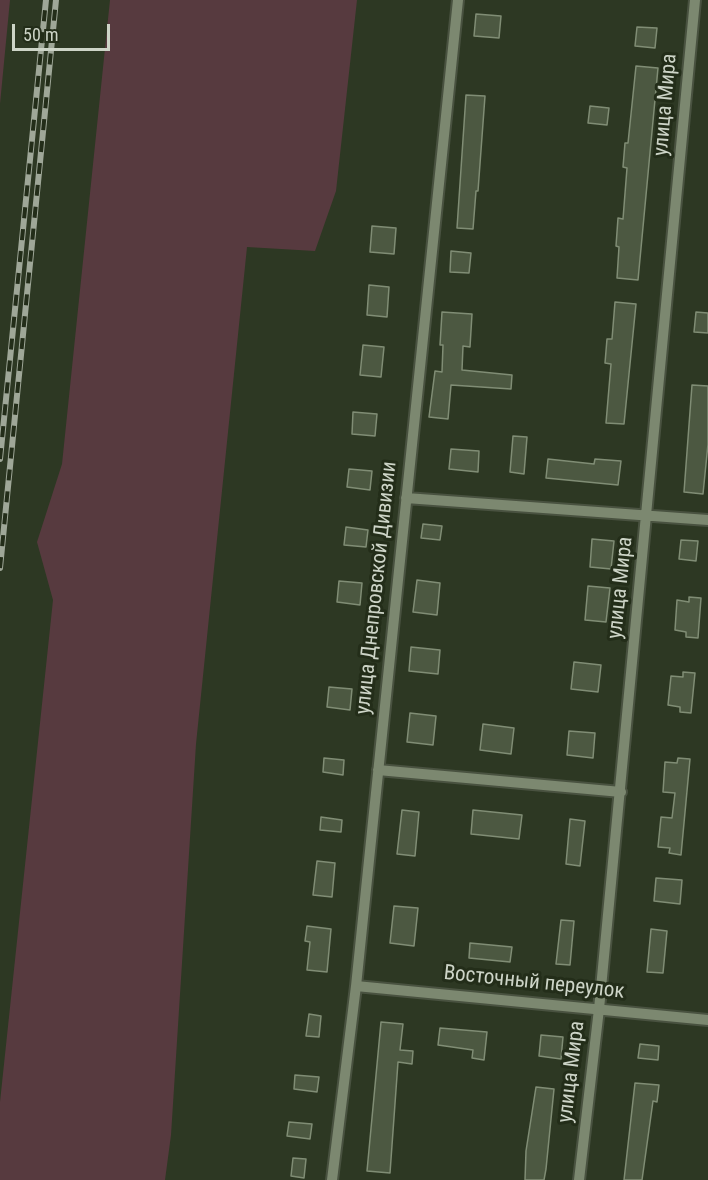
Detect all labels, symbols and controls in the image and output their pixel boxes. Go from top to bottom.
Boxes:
scale bar [15,12,112,50]
text: 50 m [23,24,58,45]
street label: улица Мира [649,53,683,157]
street label: улица Днепровской Дивизии [351,460,403,716]
street label: улица Мира [603,536,639,640]
street label: Восточный переулок [442,961,626,1005]
street label: улица Мира [553,1020,591,1124]

